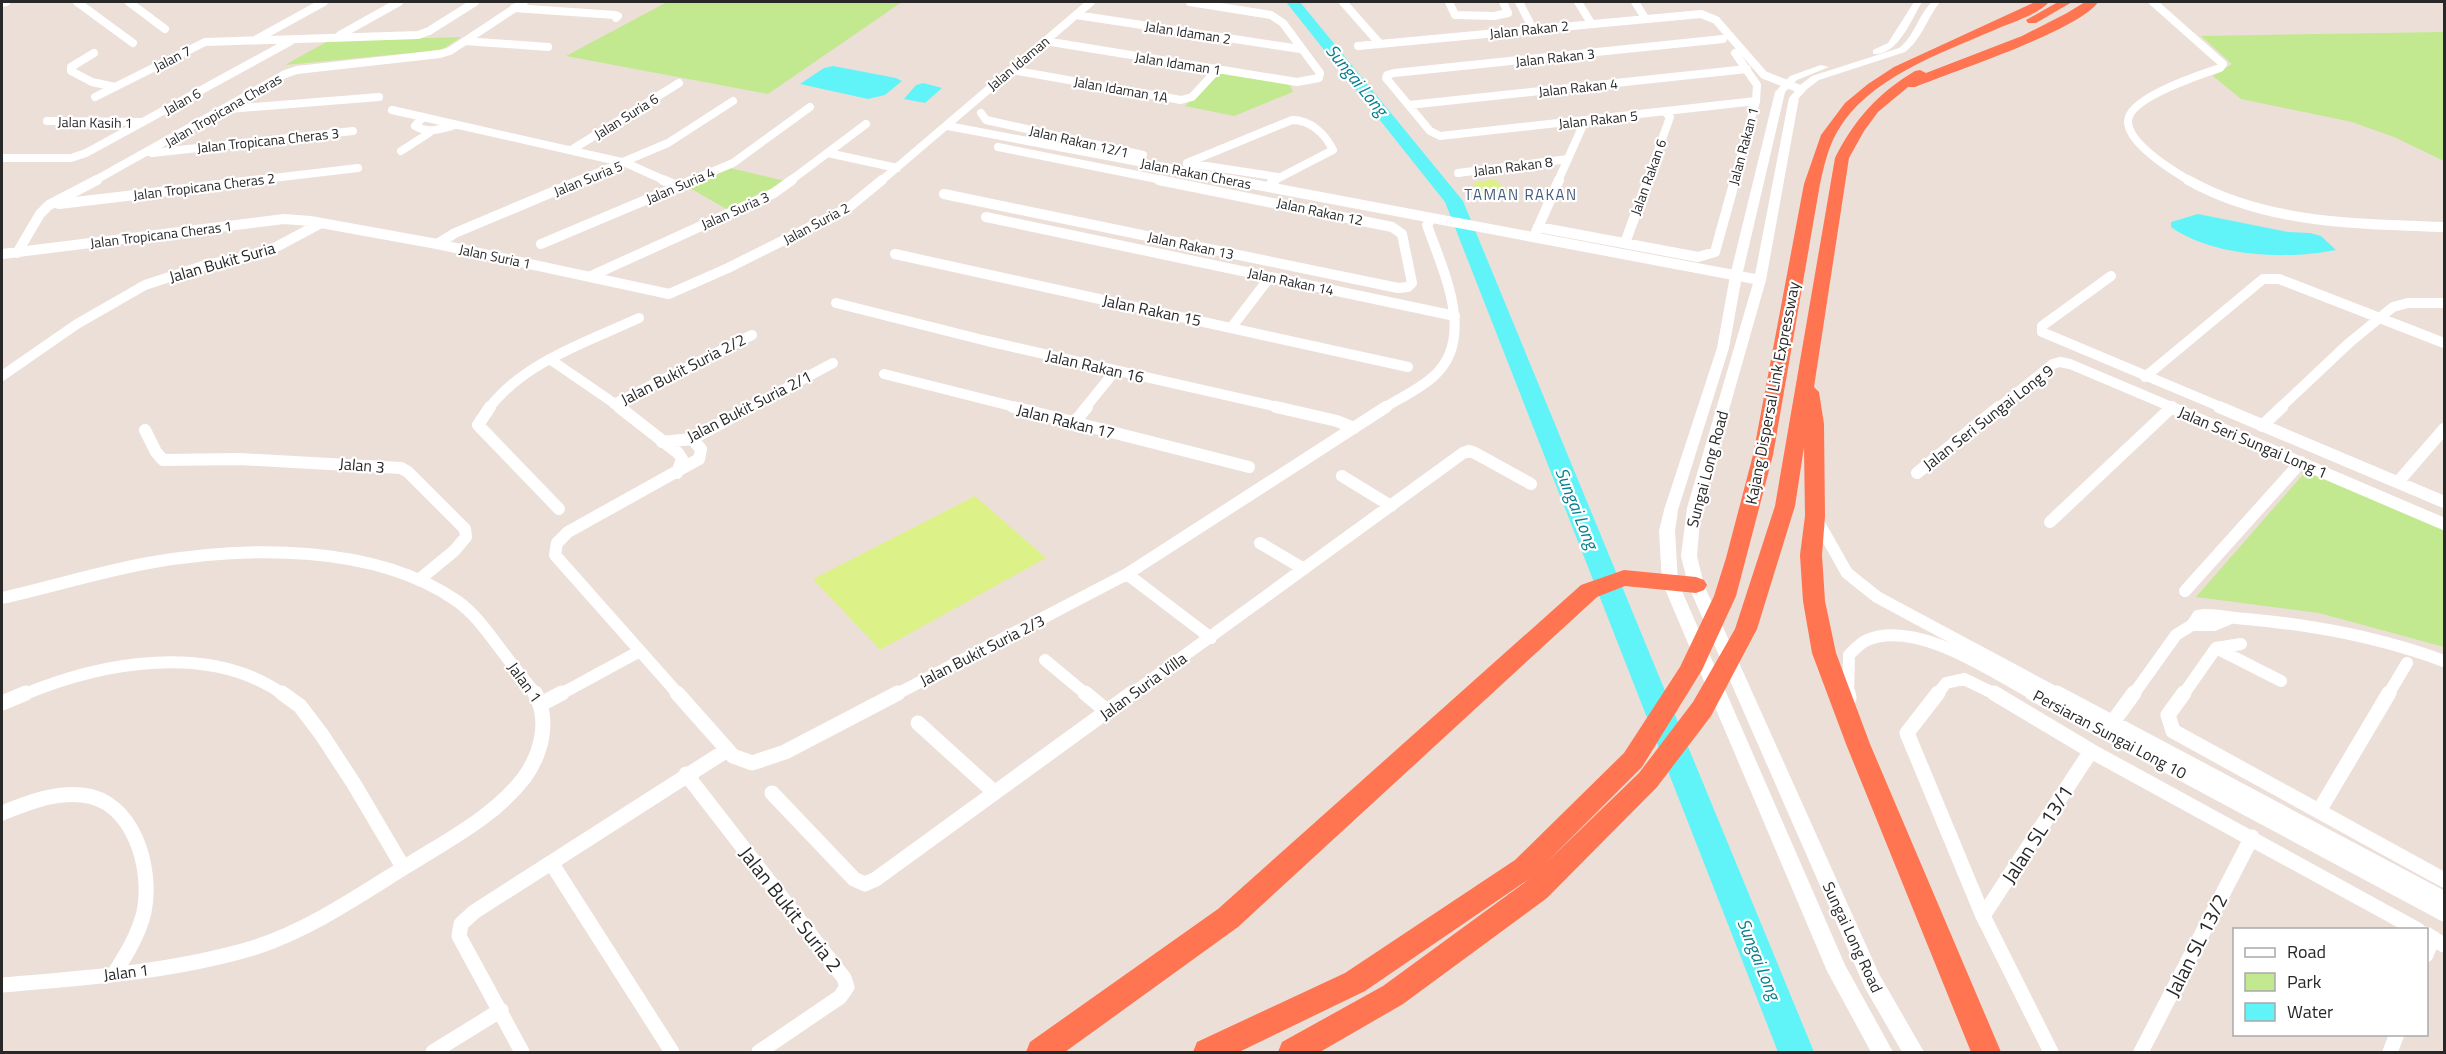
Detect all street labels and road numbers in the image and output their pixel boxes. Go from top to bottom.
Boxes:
street label: Jalan Rakan 2 [1488,14,1570,44]
street label: Jalan Idaman 2 [1143,15,1233,49]
street label: Jalan Idaman [982,31,1054,95]
street label: Jalan 7 [150,40,194,76]
street label: Jalan Rakan 3 [1514,42,1596,72]
street label: Jalan Idaman 1 [1133,46,1223,80]
street label: Jalan Tropicana Cheras [161,68,285,152]
street label: Jalan Idaman 1A [1072,70,1170,108]
street label: Jalan Rakan 4 [1537,72,1619,102]
street label: Jalan 6 [160,82,205,120]
street label: Jalan Suria 6 [590,88,663,144]
street label: Jalan Rakan 5 [1557,104,1639,134]
street label: Jalan Rakan 1 [1723,105,1763,187]
street label: Jalan Kasih 1 [57,111,133,133]
street label: Jalan Rakan 12/1 [1027,119,1131,163]
street label: Jalan Tropicana Cheras 3 [196,122,340,158]
street label: Jalan Rakan 6 [1625,136,1672,218]
street label: Jalan Rakan 8 [1472,151,1554,181]
street label: Jalan Rakan Cheras [1139,152,1253,194]
street label: Jalan Suria 5 [550,155,626,201]
street label: Jalan Suria 4 [642,161,718,209]
street label: Jalan Tropicana Cheras 2 [132,167,276,205]
street label: Jalan Suria 3 [697,186,773,234]
street label: Jalan Rakan 12 [1275,192,1365,230]
street label: Jalan Suria 2 [779,197,853,249]
street label: Jalan Tropicana Cheras 1 [89,215,233,253]
street label: Jalan Rakan 13 [1146,226,1236,264]
street label: Jalan Bukit Suria [166,235,278,289]
street label: Jalan Suria 1 [457,238,533,274]
street label: Jalan Rakan 14 [1246,262,1336,300]
street label: Kajang Dispersal Link Expressway [1739,279,1805,506]
street label: Jalan Rakan 15 [1101,288,1203,332]
street label: Jalan Bukit Suria 2/2 [616,327,750,411]
street label: Jalan Rakan 16 [1044,343,1146,389]
street label: Jalan Seri Sungai Long 9 [1918,358,2059,476]
street label: Jalan Bukit Suria 2/1 [682,364,816,448]
street label: Jalan Rakan 17 [1015,397,1117,445]
street label: Jalan Seri Sungai Long 1 [2175,400,2331,484]
street label: Sungai Long Road [1680,408,1734,530]
street label: Jalan 3 [338,451,386,479]
street label: Jalan Bukit Suria 2/3 [915,608,1049,692]
street label: Jalan Suria Villa [1095,646,1191,726]
street label: Jalan 1 [502,657,548,707]
street label: Persiaran Sungai Long 10 [2029,683,2191,785]
street label: Jalan SL 13/1 [1993,778,2081,890]
street label: Jalan Bukit Suria 2 [732,839,850,979]
street label: Sungai Long Road [1817,878,1889,996]
street label: Jalan SL 13/2 [2157,888,2235,1002]
street label: Jalan 1 [102,957,150,987]

